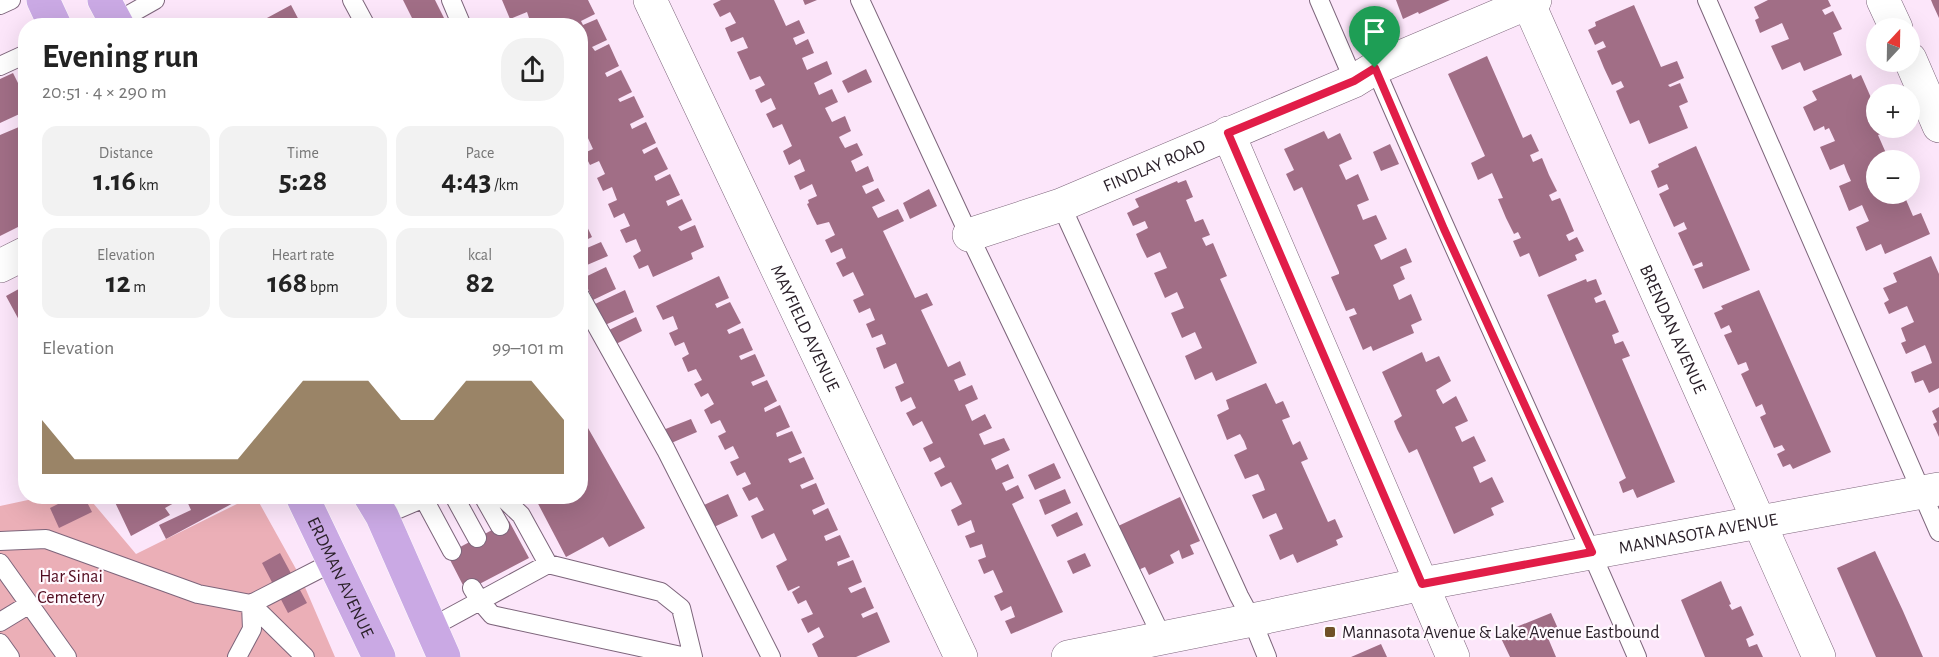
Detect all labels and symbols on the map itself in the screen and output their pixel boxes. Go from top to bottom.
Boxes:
pin [1349,6,1400,68]
north arrow [1866,18,1920,72]
street label: FINDLAY ROAD [1101,137,1208,196]
street label: MAYFIELD AVENUE [767,262,842,395]
street label: BRENDAN AVENUE [1636,262,1709,397]
street label: MANNASOTA AVENUE [1617,511,1779,558]
street label: ERDMAN AVENUE [303,514,377,641]
park label: Har Sinai Cemetery [37,568,105,607]
place label: Mannasota Avenue & Lake Avenue Eastbound [1342,624,1659,642]
marker: Mannasota Avenue & Lake Avenue Eastbound [1323,625,1337,639]

